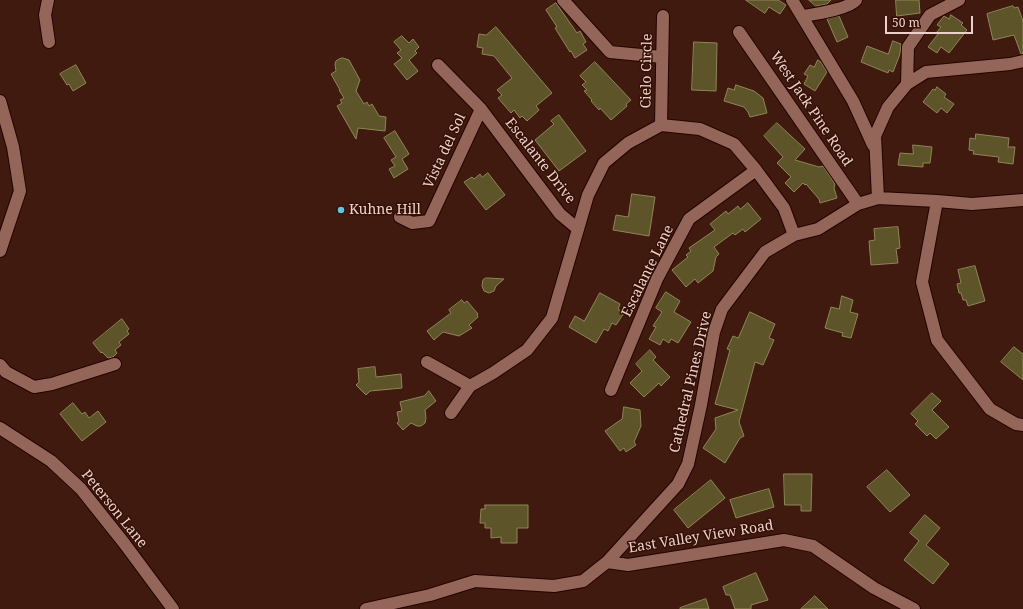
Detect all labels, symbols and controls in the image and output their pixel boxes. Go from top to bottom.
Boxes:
scale bar [887,8,975,34]
text: 50 m [892,14,920,31]
street label: Cielo Circle [638,33,656,109]
street label: West Jack Pine Road [766,48,856,170]
street label: Vista del Sol [420,111,470,191]
street label: Escalante Drive [501,115,579,207]
place label: Kuhne Hill [349,202,421,218]
marker: Kuhne Hill [336,205,346,215]
street label: Escalante Lane [618,222,678,320]
street label: Cathedral Pines Drive [667,310,715,454]
street label: Peterson Lane [78,467,150,551]
street label: East Valley View Road [627,517,775,557]

